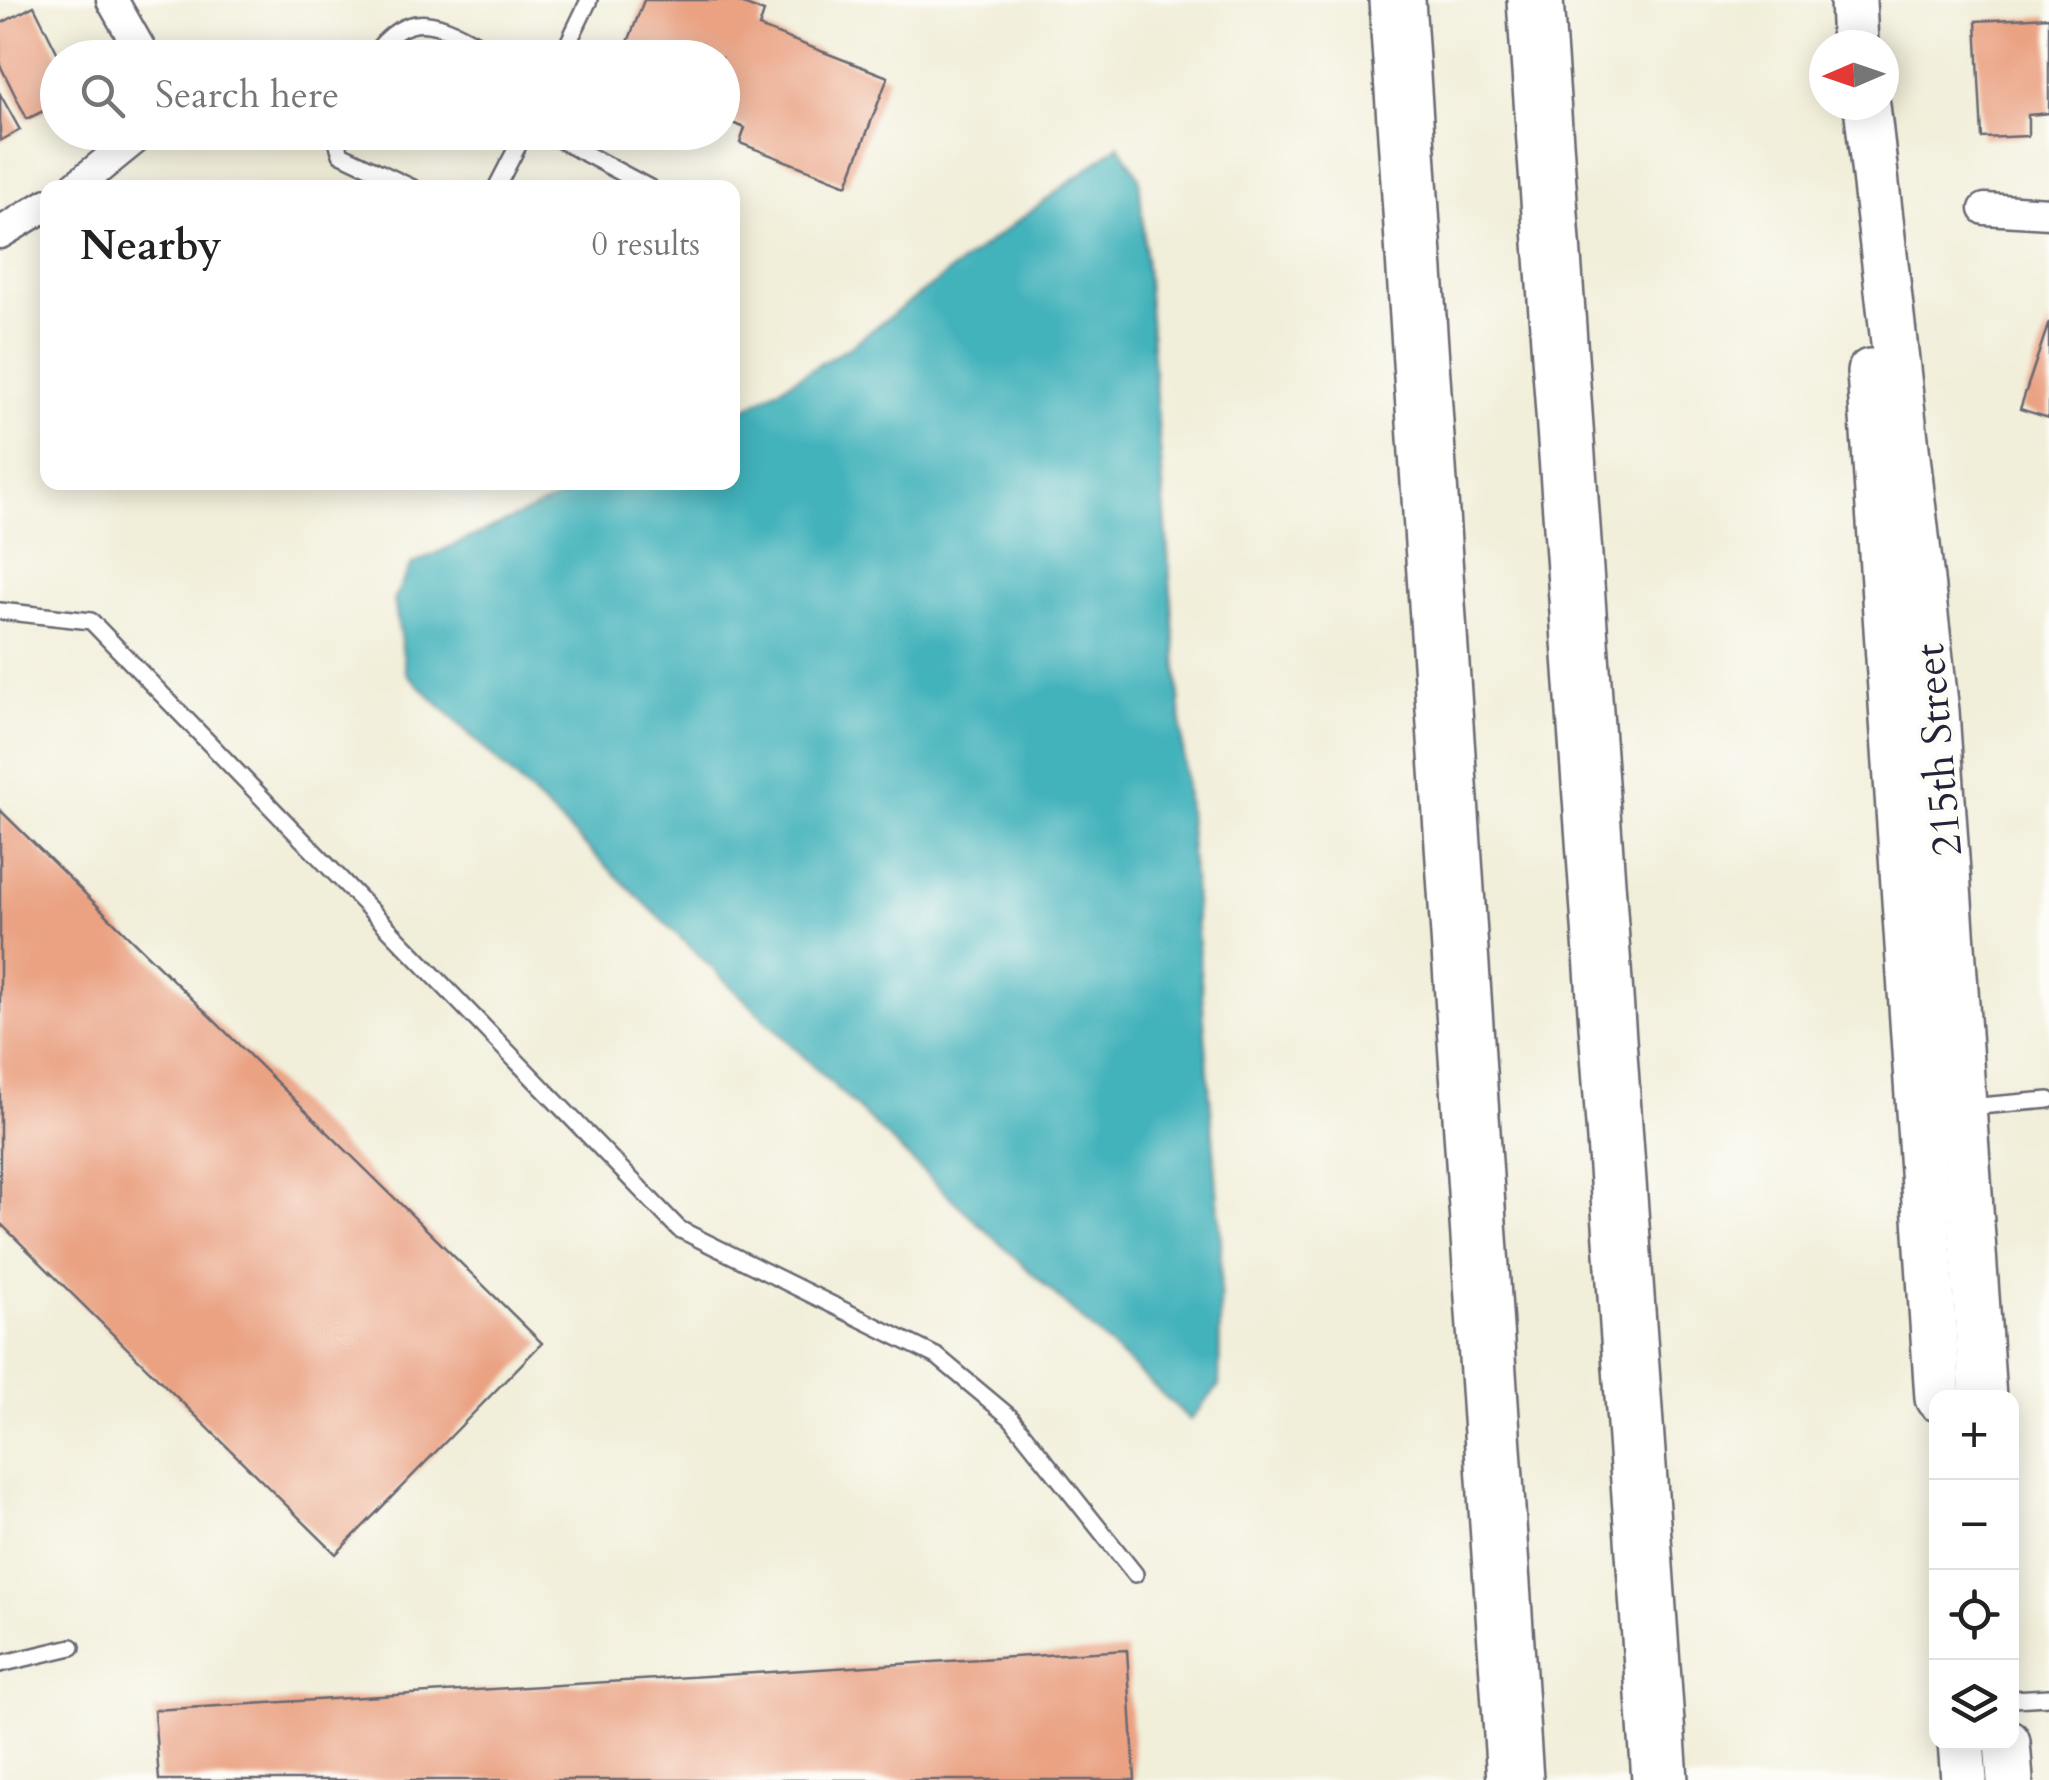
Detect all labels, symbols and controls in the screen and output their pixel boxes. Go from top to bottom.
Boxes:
north arrow [1809,30,1899,120]
search box [40,40,740,150]
icon: search [75,68,130,123]
text: Search here [155,69,339,121]
text: Nearby [80,217,222,274]
text: 0 results [592,223,700,267]
street label: 215th Street [1901,641,1976,859]
map controls [1929,1390,2019,1750]
button: + [1929,1390,2019,1480]
button: − [1929,1480,2019,1570]
button: locate [1929,1570,2019,1660]
button: layers [1929,1660,2019,1750]

